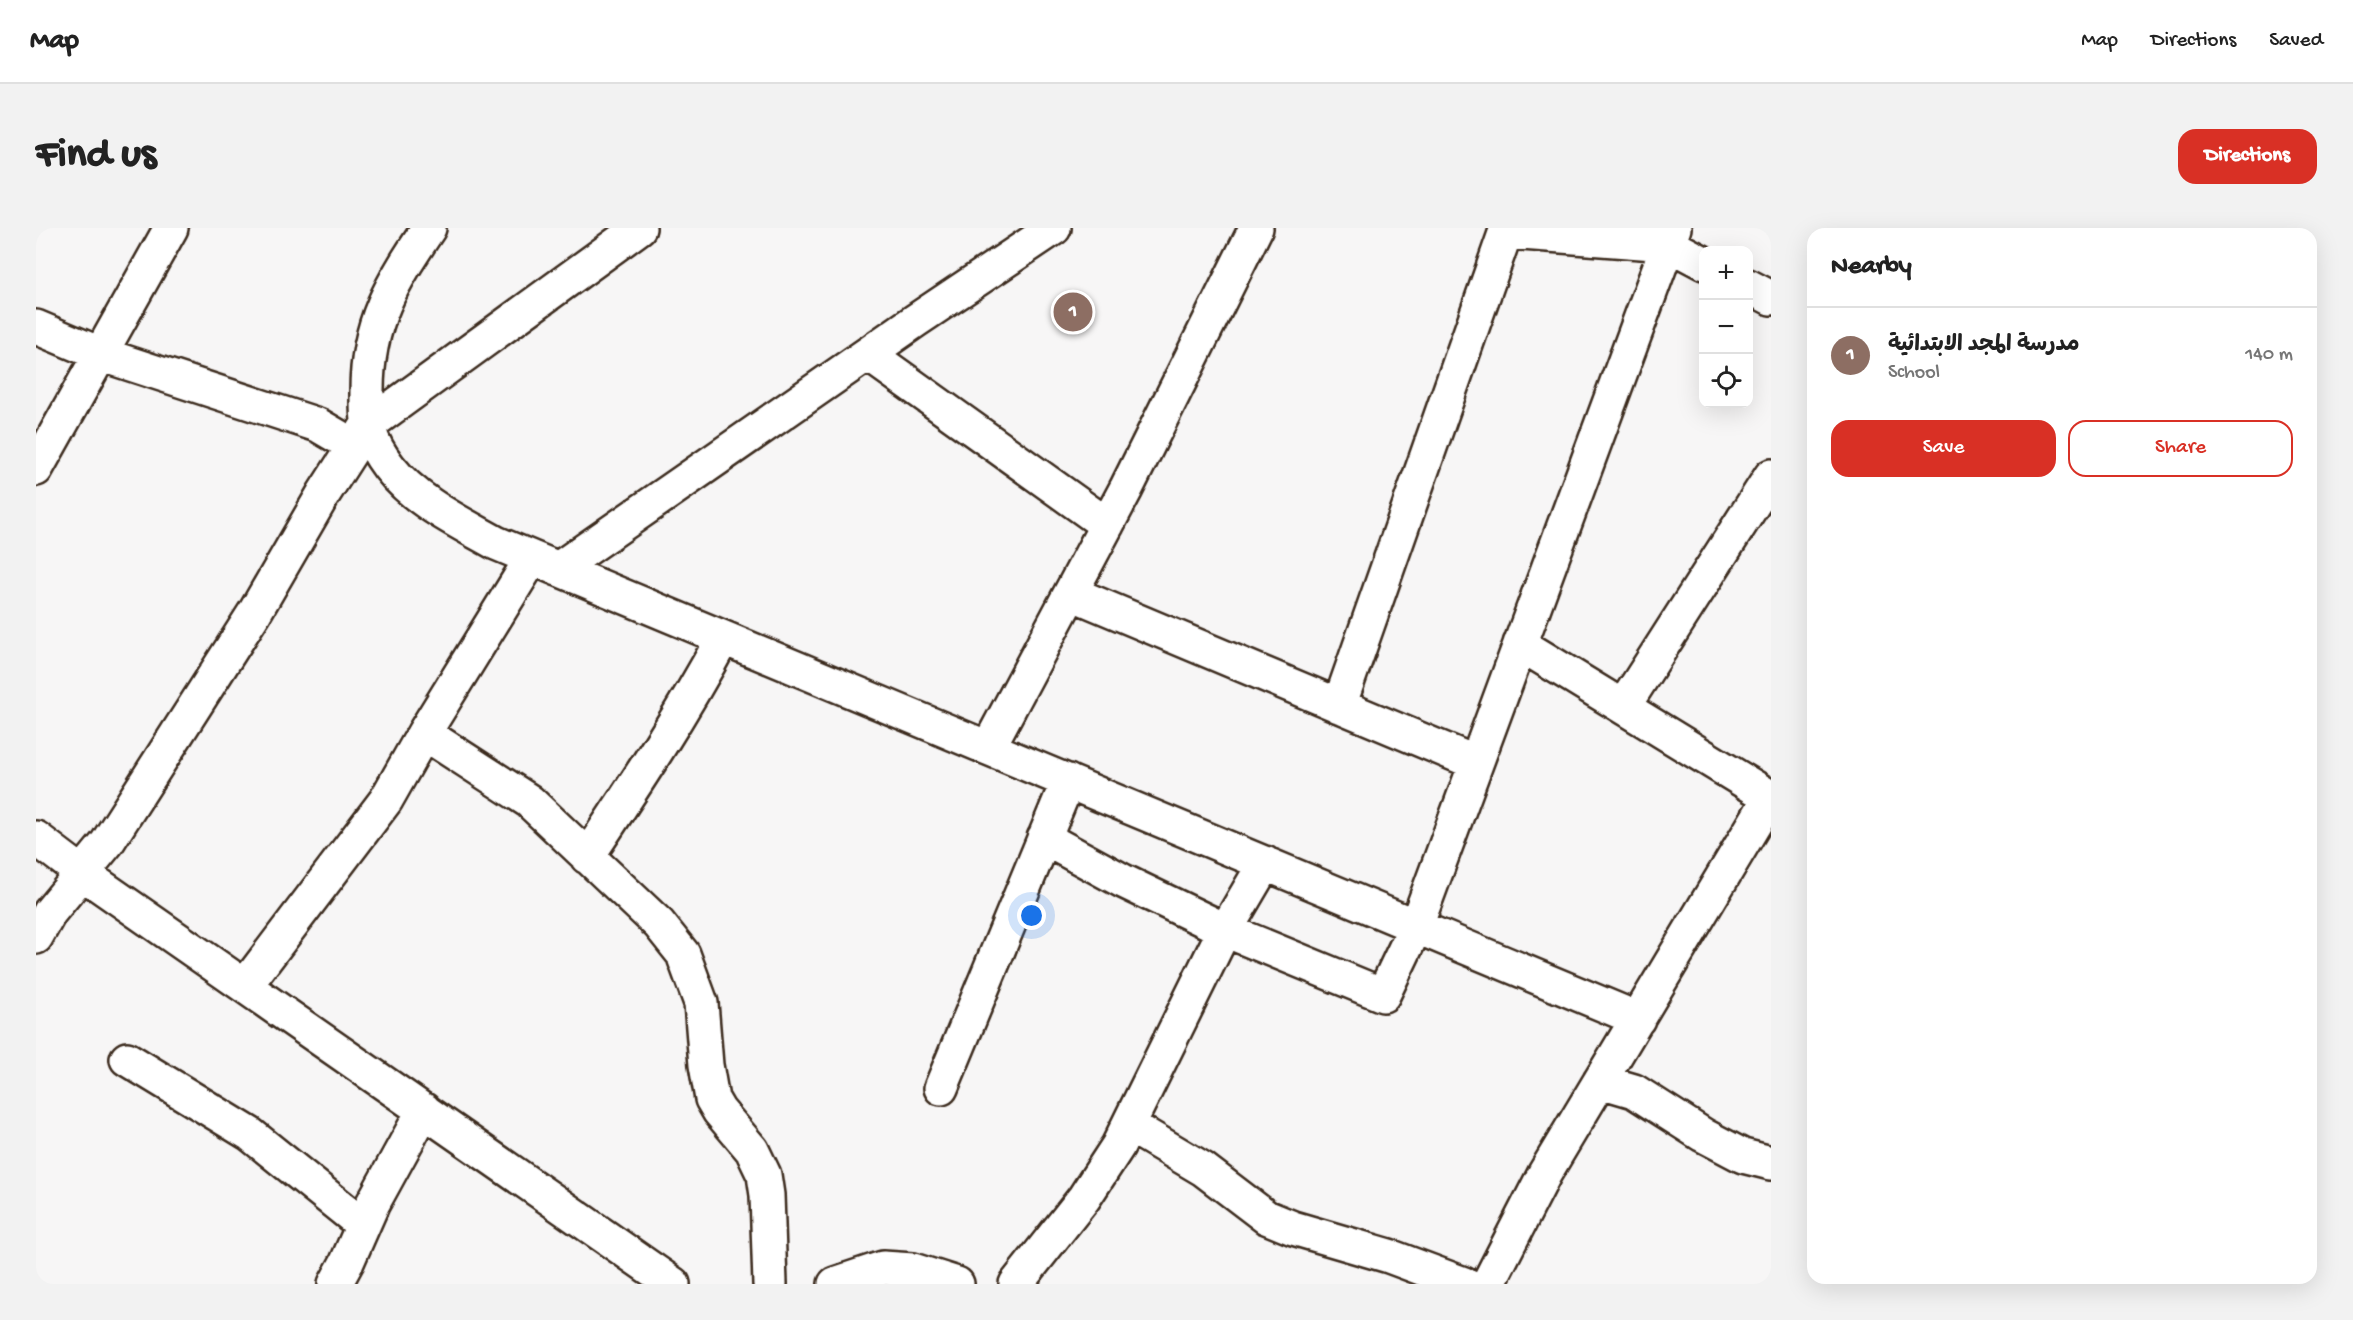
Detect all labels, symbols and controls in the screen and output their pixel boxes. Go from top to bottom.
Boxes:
text: Map [30,25,79,58]
text: Map [2081,29,2118,54]
text: Directions [2151,29,2236,54]
text: Saved [2269,29,2323,54]
button: Directions [2178,129,2317,184]
text: Find us [36,132,156,181]
map controls [1699,246,1753,408]
button: + [1699,246,1753,300]
text: Nearby [1831,252,1912,283]
pin: 1 [1054,290,1092,334]
button: − [1699,300,1753,354]
text: مدرسة المجد الابتدائية [1888,333,2080,359]
text: 1 [1846,344,1855,367]
text: 140 m [2245,344,2293,367]
button: locate [1699,354,1753,408]
text: School [1888,362,1940,385]
button: Save [1831,420,2056,477]
button: Share [2068,420,2293,477]
your location [1017,901,1046,930]

